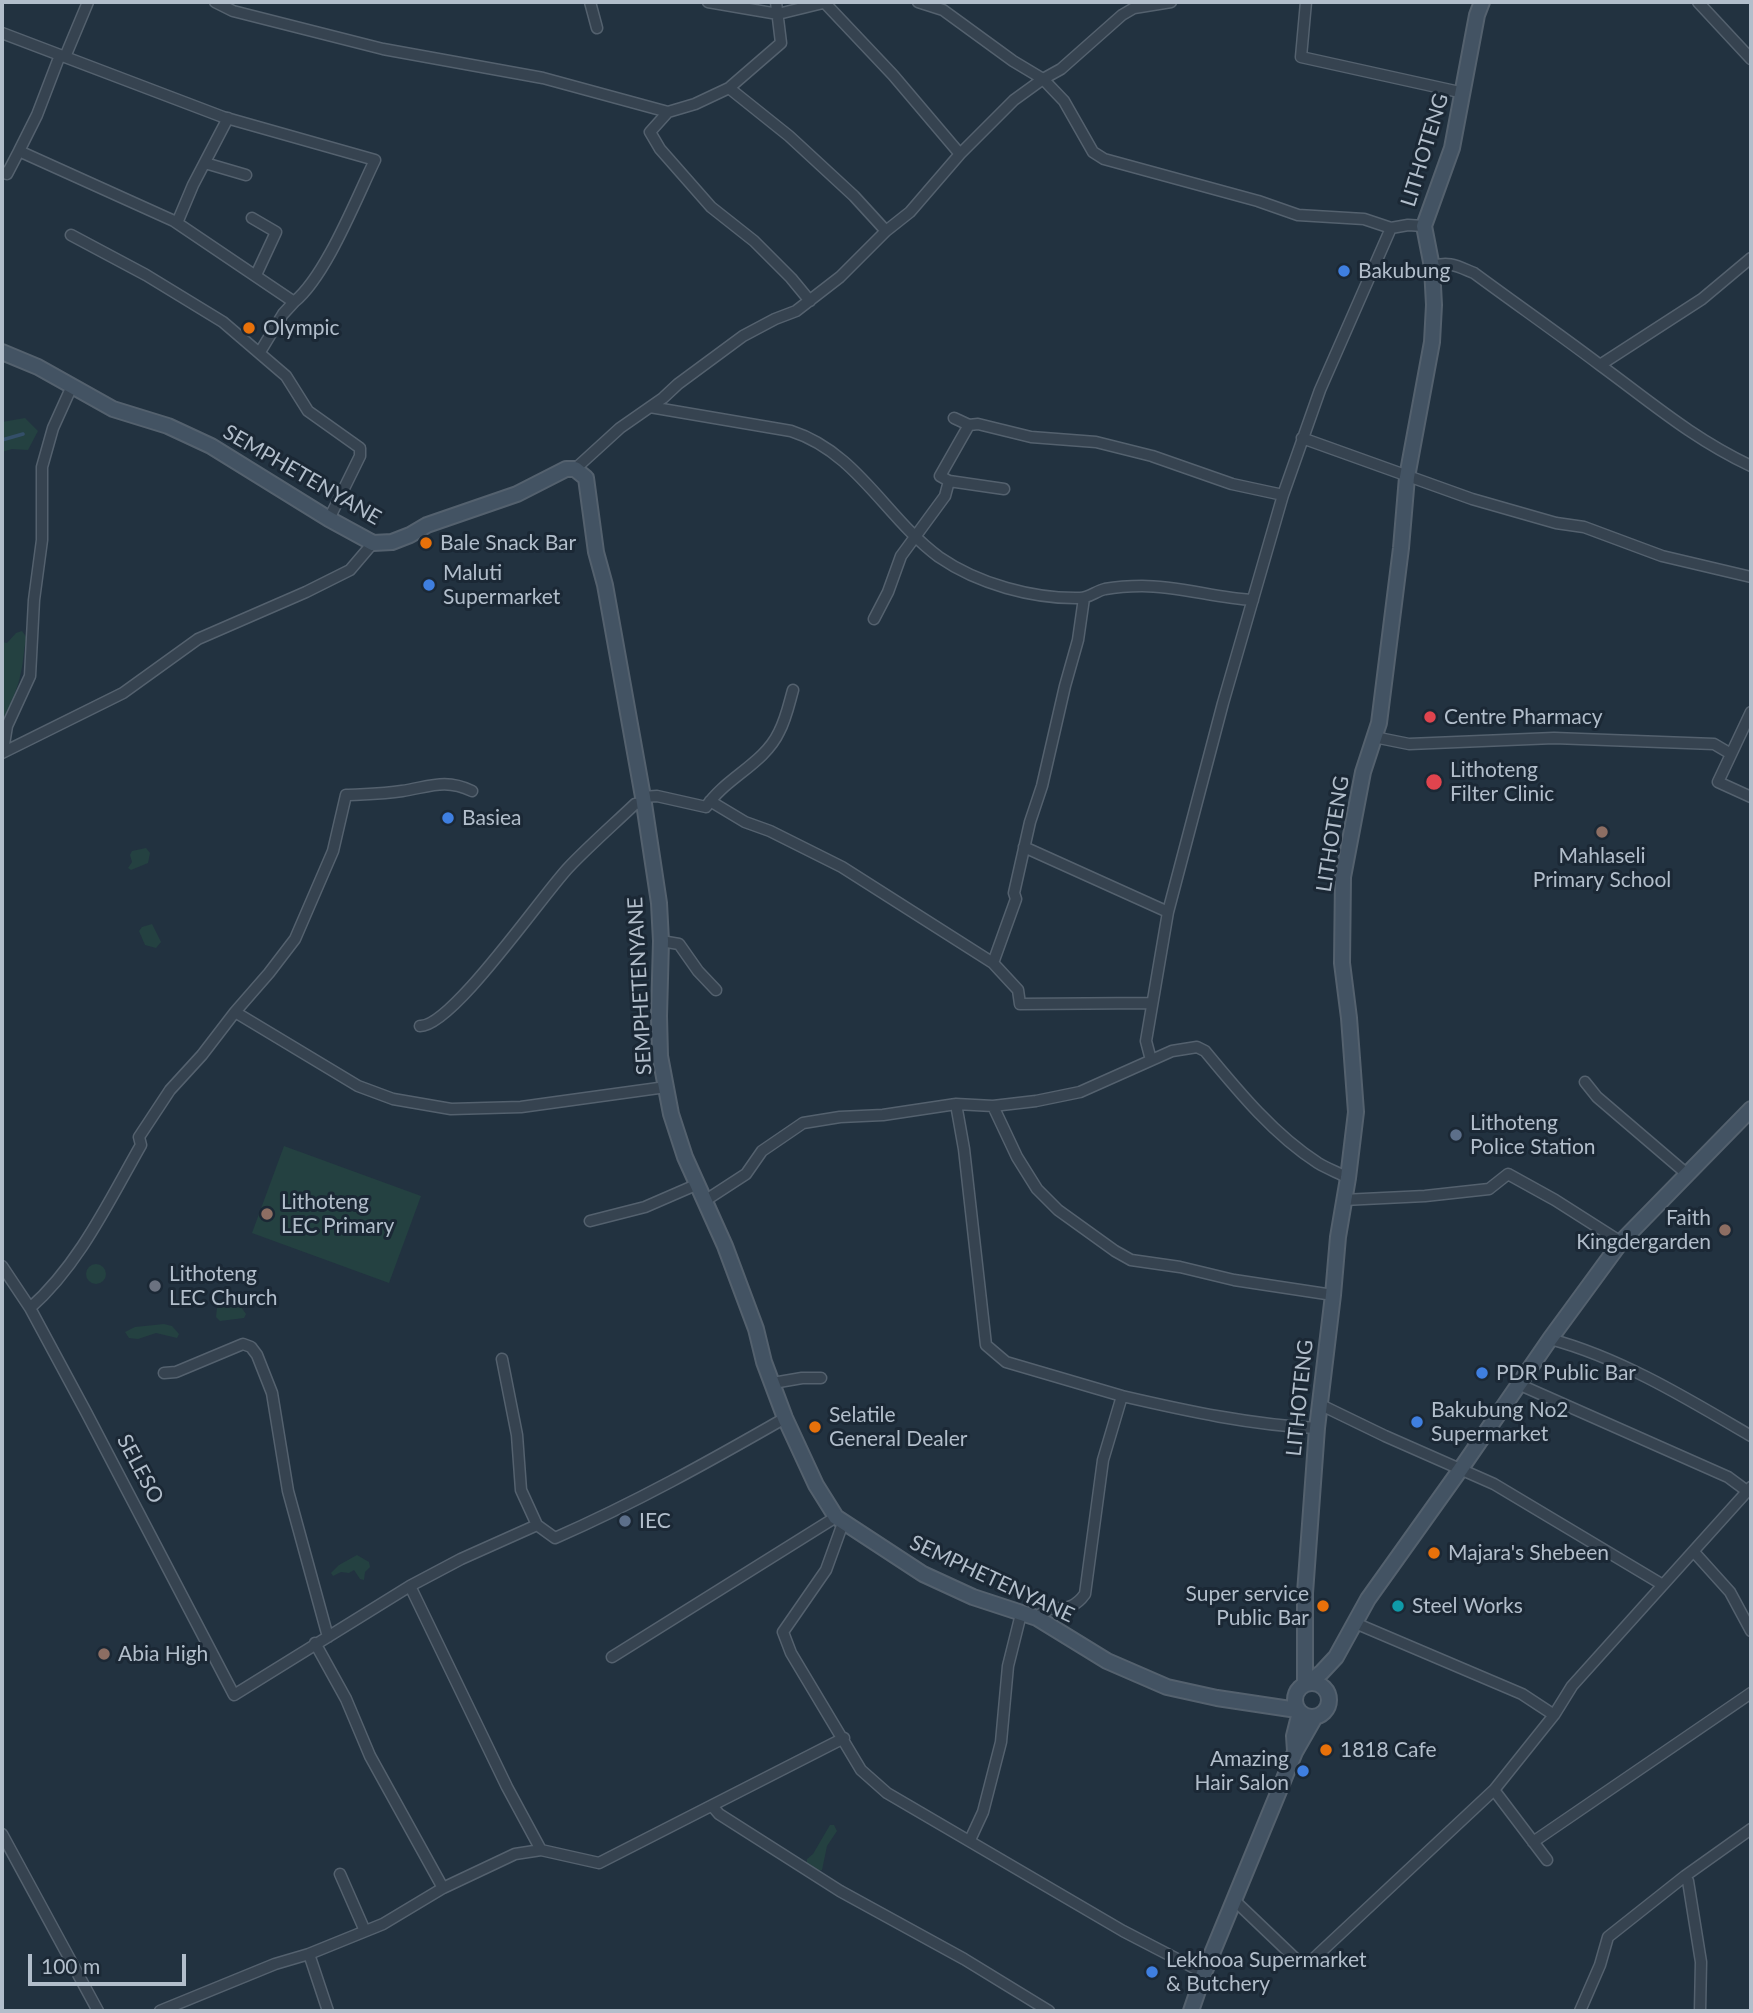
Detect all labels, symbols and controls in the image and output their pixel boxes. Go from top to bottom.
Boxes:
street label: LITHOTENG [1396,90,1454,210]
place label: Bakubung [1358,258,1450,284]
marker: Bakubung [1336,263,1352,279]
place label: Olympic [263,315,340,341]
marker: Olympic [241,320,257,336]
street label: SEMPHETENYANE [218,419,386,531]
place label: Bale Snack Bar [440,530,576,556]
marker: Bale Snack Bar [418,535,434,551]
place label: Maluti Supermarket [443,560,560,610]
marker: Maluti Supermarket [421,577,437,593]
place label: Centre Pharmacy [1444,704,1603,730]
marker: Centre Pharmacy [1422,709,1438,725]
place label: Lithoteng Filter Clinic [1450,757,1554,807]
marker: Lithoteng Filter Clinic [1424,772,1444,792]
street label: LITHOTENG [1311,774,1355,894]
place label: Basiea [462,805,522,831]
marker: Basiea [440,810,456,826]
marker: Mahlaseli Primary School [1594,824,1610,840]
place label: Mahlaseli Primary School [1533,843,1671,893]
street label: SEMPHETENYANE [623,896,657,1076]
place label: Lithoteng Police Station [1470,1110,1596,1160]
marker: Lithoteng Police Station [1448,1127,1464,1143]
place label: Lithoteng LEC Primary [281,1189,394,1239]
place label: Faith Kingdergarden [1576,1205,1711,1255]
marker: Lithoteng LEC Primary [259,1206,275,1222]
marker: Faith Kingdergarden [1717,1222,1733,1238]
place label: Lithoteng LEC Church [169,1261,277,1311]
marker: Lithoteng LEC Church [147,1278,163,1294]
street label: LITHOTENG [1281,1338,1319,1458]
place label: PDR Public Bar [1496,1360,1636,1386]
marker: PDR Public Bar [1474,1365,1490,1381]
place label: Bakubung No2 Supermarket [1431,1397,1568,1447]
place label: Selatile General Dealer [829,1402,967,1452]
marker: Bakubung No2 Supermarket [1409,1414,1425,1430]
marker: Selatile General Dealer [807,1419,823,1435]
street label: SELESO [111,1430,169,1508]
place label: IEC [639,1508,671,1534]
marker: IEC [617,1513,633,1529]
street label: SEMPHETENYANE [906,1530,1078,1628]
place label: Majara's Shebeen [1448,1540,1609,1566]
marker: Majara's Shebeen [1426,1545,1442,1561]
place label: Super service Public Bar [1186,1581,1309,1631]
place label: Steel Works [1412,1593,1523,1619]
marker: Super service Public Bar [1315,1598,1331,1614]
marker: Steel Works [1390,1598,1406,1614]
place label: Abia High [118,1641,208,1667]
marker: Abia High [96,1646,112,1662]
place label: 1818 Cafe [1340,1737,1437,1763]
marker: 1818 Cafe [1318,1742,1334,1758]
place label: Amazing Hair Salon [1195,1746,1289,1796]
marker: Amazing Hair Salon [1295,1763,1311,1779]
scale bar [32,1940,189,1984]
place label: Lekhooa Supermarket & Butchery [1166,1947,1366,1997]
text: 100 m [41,1953,100,1978]
marker: Lekhooa Supermarket & Butchery [1144,1964,1160,1980]

